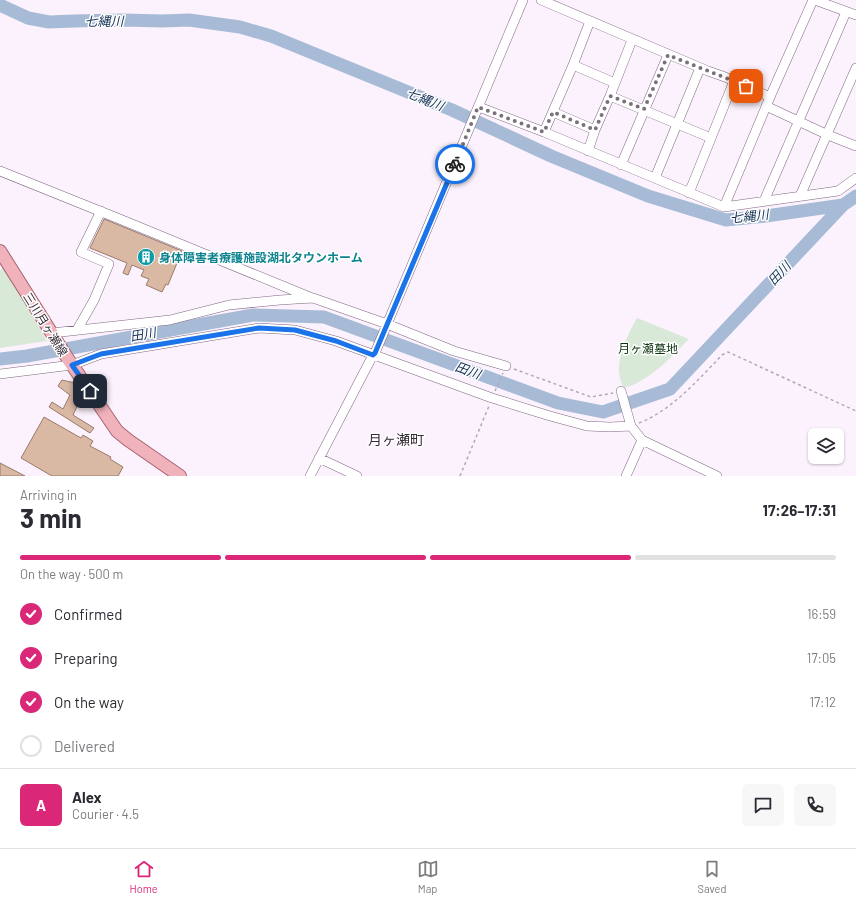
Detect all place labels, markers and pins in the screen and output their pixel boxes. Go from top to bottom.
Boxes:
pin [729,69,763,103]
building icon: 身体障害者療護施設湖北タウンホーム [136,247,156,267]
place label: 身体障害者療護施設湖北タウンホーム [159,250,363,264]
pin [73,374,107,408]

